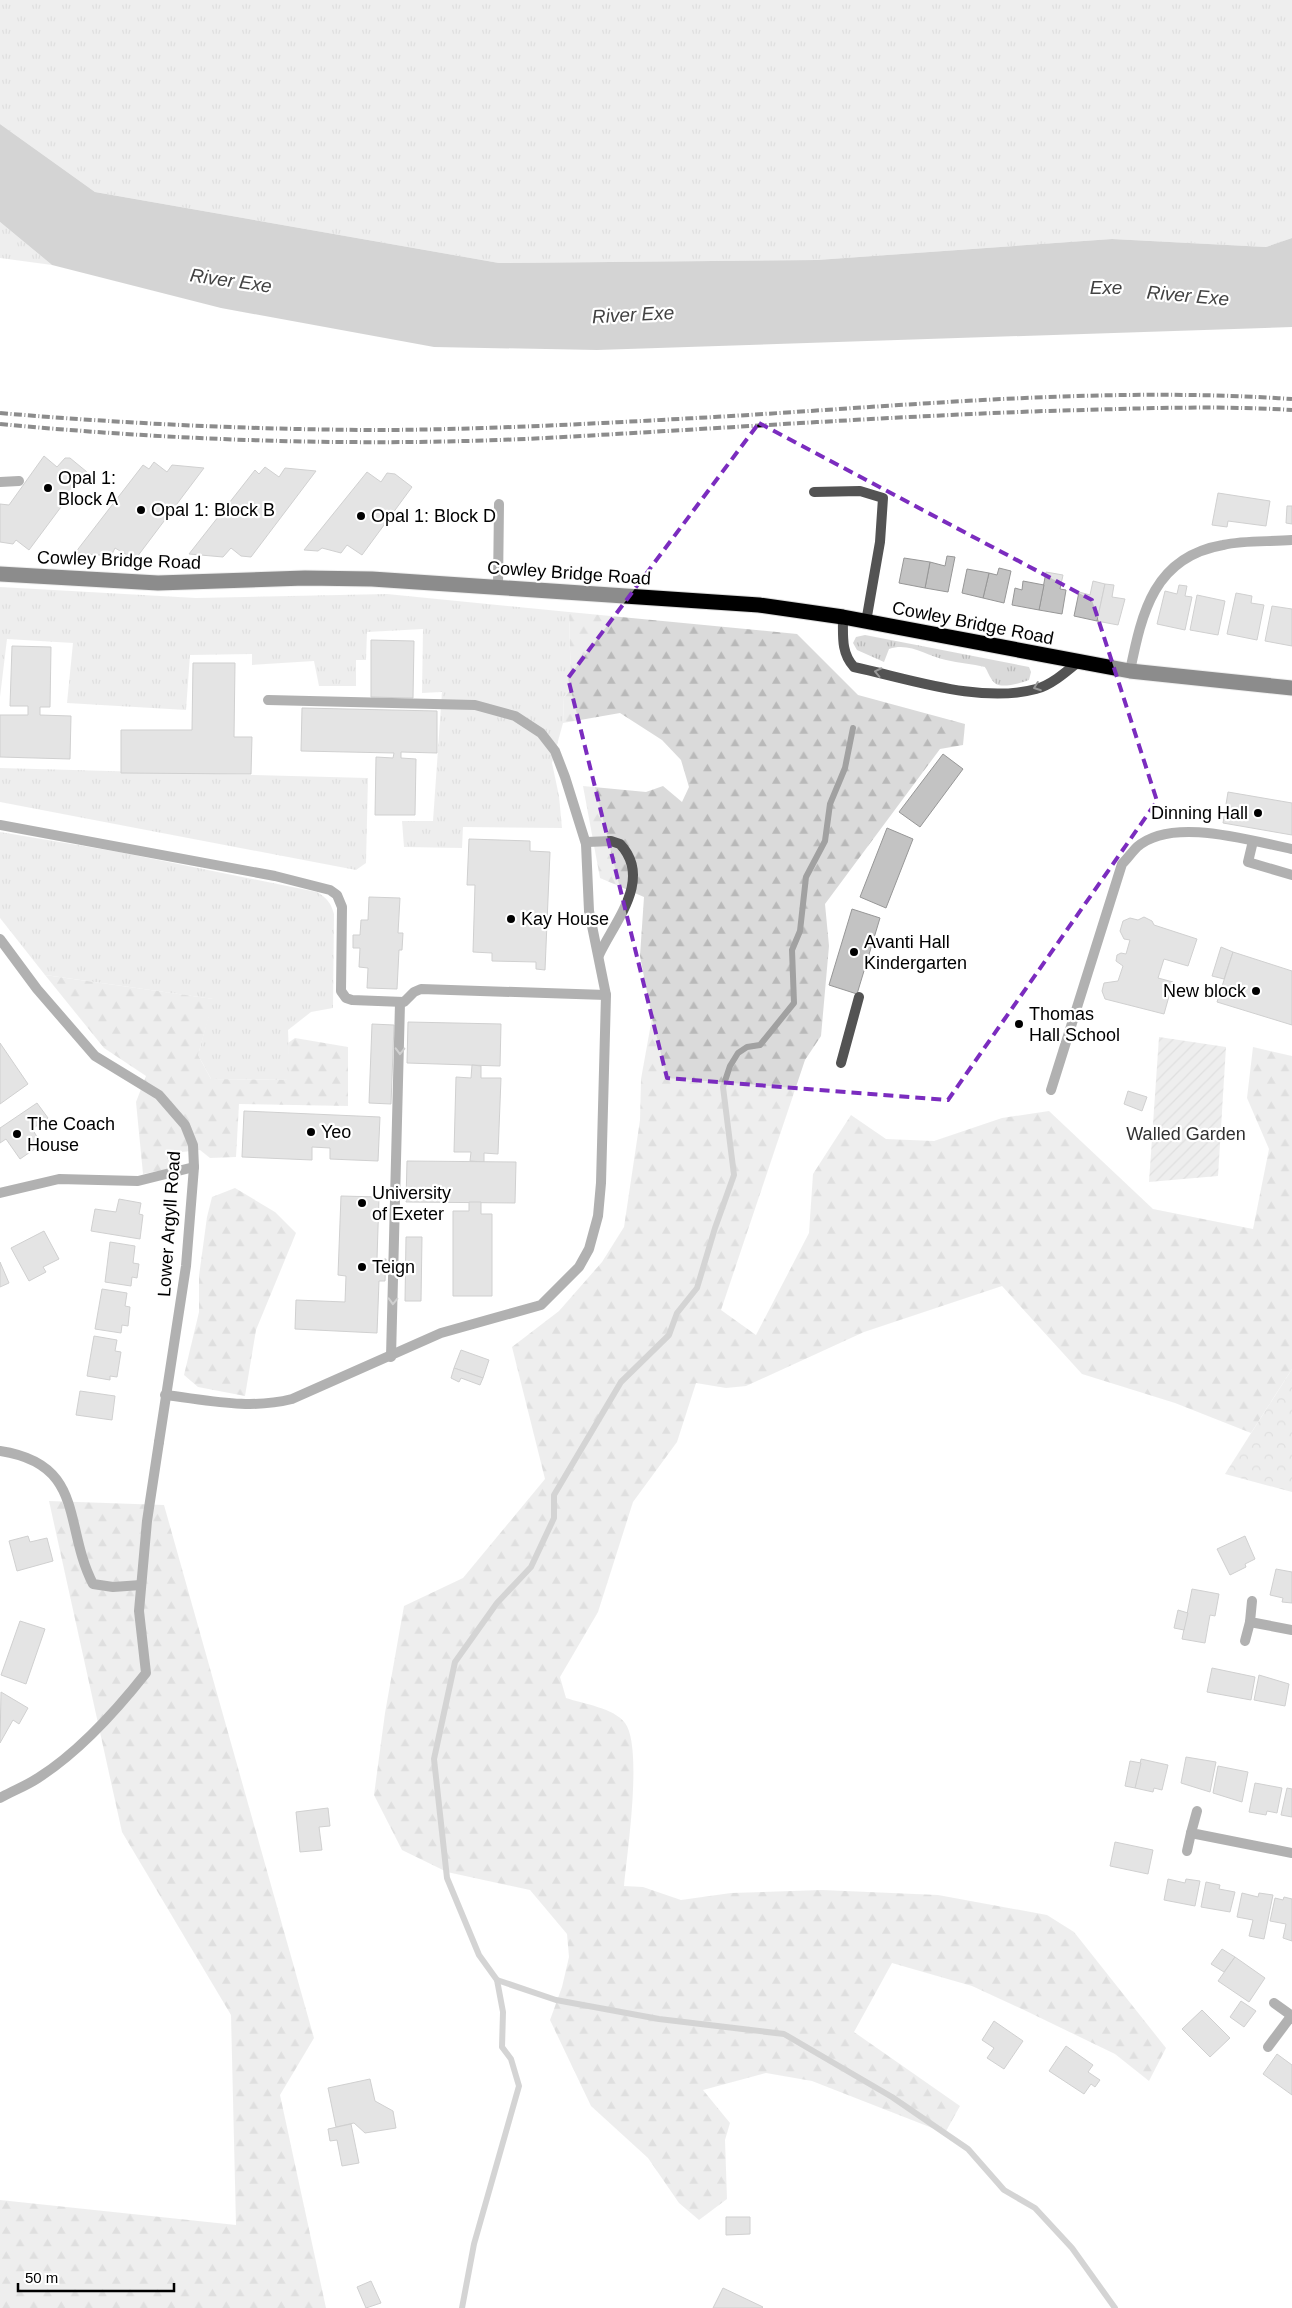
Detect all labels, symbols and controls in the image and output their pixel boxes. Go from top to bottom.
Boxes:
water label: River Exe [189,264,273,297]
water label: Exe [1090,277,1122,298]
water label: River Exe [1146,281,1230,310]
water label: River Exe [591,302,675,327]
place label: Opal 1: Block A [58,468,118,509]
marker: Opal 1: Block A [42,482,54,494]
place label: Opal 1: Block B [151,500,275,520]
marker: Opal 1: Block B [135,504,147,516]
place label: Opal 1: Block D [371,506,496,526]
marker: Opal 1: Block D [355,510,367,522]
street label: Cowley Bridge Road [37,547,201,573]
street label: Cowley Bridge Road [486,557,652,589]
street label: Cowley Bridge Road [891,598,1055,648]
one-way arrow [873,668,882,678]
one-way arrow [1033,681,1042,691]
place label: Dinning Hall [1151,803,1248,823]
marker: Dinning Hall [1252,807,1264,819]
place label: Kay House [521,909,609,929]
marker: Kay House [505,913,517,925]
place label: Avanti Hall Kindergarten [864,932,967,973]
marker: Avanti Hall Kindergarten [848,946,860,958]
place label: New block [1163,981,1247,1001]
marker: New block [1250,985,1262,997]
place label: Thomas Hall School [1029,1004,1120,1045]
marker: Thomas Hall School [1013,1018,1025,1030]
one-way arrow [394,1048,405,1056]
place label: The Coach House [27,1114,115,1155]
place label: Yeo [321,1122,351,1142]
park label: Walled Garden [1126,1124,1246,1144]
marker: Yeo [305,1126,317,1138]
marker: The Coach House [11,1128,23,1140]
street label: Lower Argyll Road [154,1150,184,1298]
place label: University of Exeter [372,1183,451,1224]
marker: University of Exeter [356,1197,368,1209]
place label: Teign [372,1257,415,1277]
marker: Teign [356,1261,368,1273]
one-way arrow [387,1297,398,1305]
scale bar [18,2260,174,2292]
text: 50 m [25,2269,58,2286]

